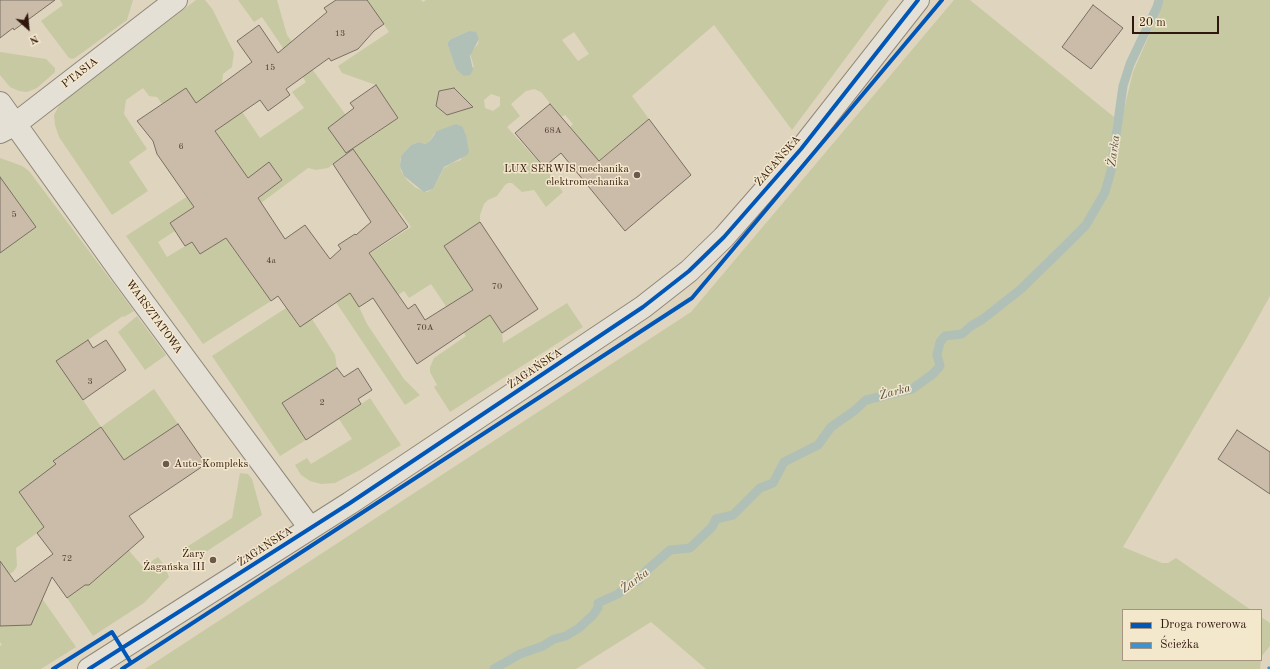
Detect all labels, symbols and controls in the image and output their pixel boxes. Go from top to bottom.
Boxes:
north arrow [8,8,48,48]
scale bar [1134,8,1221,34]
text: 20 m [1139,17,1166,29]
house number: 13 [335,29,345,39]
text: N [27,32,40,46]
street label: PTASIA [59,55,101,91]
house number: 15 [265,63,275,73]
house number: 68A [544,126,562,136]
street label: ŻAGAŃSKA [752,133,804,189]
water label: Żarka [1105,134,1123,168]
house number: 6 [178,142,184,152]
place label: LUX SERWIS mechanika elektromechanika [504,162,629,188]
marker: LUX SERWIS mechanika elektromechanika [632,170,642,180]
house number: 5 [11,210,17,220]
house number: 4a [266,256,276,266]
street label: WARSZTATOWA [123,277,185,357]
house number: 70 [492,282,502,292]
house number: 70A [416,323,434,333]
street label: ŻAGAŃSKA [505,346,565,392]
house number: 3 [87,377,93,387]
water label: Żarka [878,381,912,403]
house number: 2 [319,398,325,408]
place label: Auto-Kompleks [174,457,248,471]
marker: Auto-Kompleks [161,459,171,469]
street label: ŻAGAŃSKA [235,524,295,570]
place label: Żary Żagańska III [143,547,205,573]
house number: 72 [62,554,72,564]
marker: Żary Żagańska III [208,555,218,565]
water label: Żarka [618,566,652,596]
legend [1122,609,1262,661]
text: Droga rowerowa [1160,619,1246,631]
text: Ścieżka [1160,639,1199,651]

